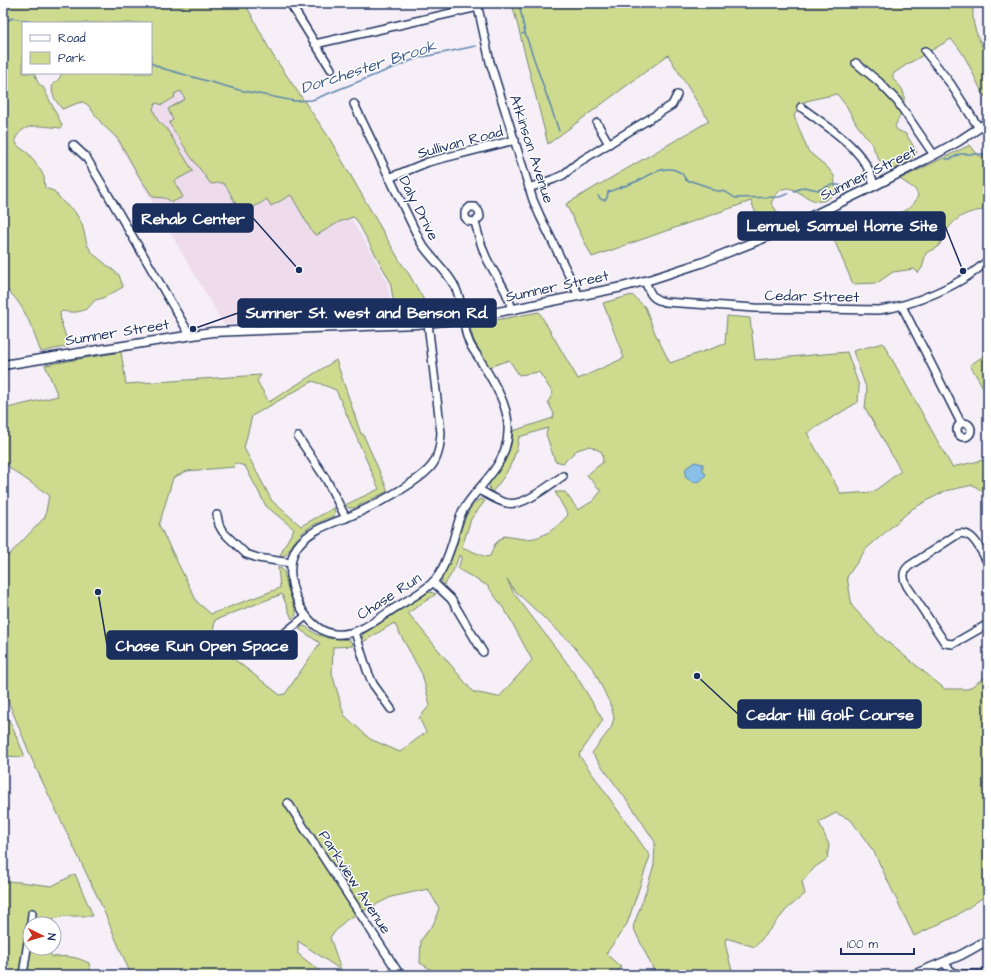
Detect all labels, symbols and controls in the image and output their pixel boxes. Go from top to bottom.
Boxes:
legend [22,22,152,74]
text: Road [58,30,86,47]
water label: Dorchester Brook [298,34,440,99]
text: Park [58,50,86,67]
street label: Atkinson Avenue [504,92,559,206]
street label: Sullivan Road [415,121,505,164]
street label: Sumner Street [816,141,920,206]
street label: Daly Drive [392,172,444,245]
callout: Rehab Center [133,204,253,232]
text: Rehab Center [141,208,245,230]
callout: Lemuel, Samuel Home Site [738,212,945,240]
text: Lemuel, Samuel Home Site [746,215,938,237]
street label: Sumner Street [504,265,611,308]
street label: Cedar Street [765,285,859,308]
callout: Sumner St. west and Benson Rd. [238,299,496,327]
text: Sumner St. west and Benson Rd. [245,302,488,324]
street label: Sumner Street [64,314,171,351]
street label: Chase Run [353,567,426,625]
callout: Chase Run Open Space [107,631,297,659]
text: Chase Run Open Space [115,635,289,657]
callout: Cedar Hill Golf Course [738,700,921,728]
text: Cedar Hill Golf Course [746,704,914,726]
street label: Parkview Avenue [313,826,396,938]
north arrow [22,916,62,956]
scale bar [841,930,914,956]
text: N [44,933,59,941]
text: 100 m [847,936,878,953]

